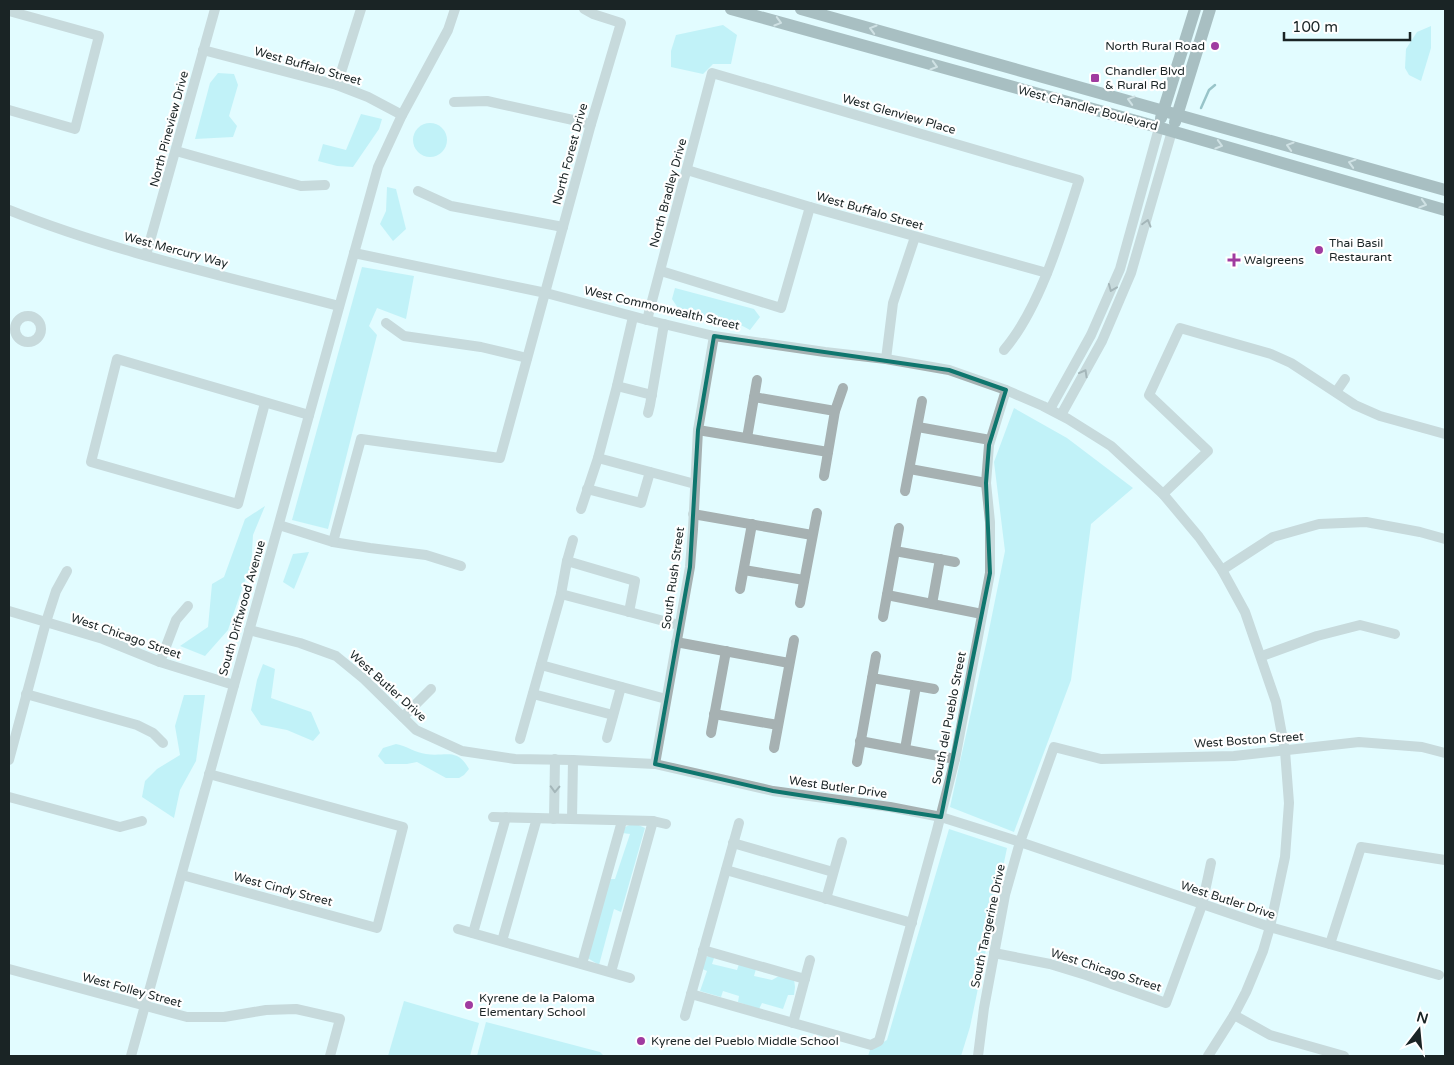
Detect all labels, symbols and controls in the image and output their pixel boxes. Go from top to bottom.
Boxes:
scale bar [1284,10,1410,42]
one-way arrow [774,16,782,27]
text: 100 m [1292,18,1338,36]
one-way arrow [869,24,877,34]
place label: North Rural Road [1105,39,1205,53]
marker: North Rural Road [1209,40,1221,52]
street label: West Buffalo Street [253,44,364,88]
one-way arrow [930,60,938,70]
place label: Chandler Blvd & Rural Rd [1105,64,1185,92]
street label: North Pineview Drive [147,69,191,189]
marker: Chandler Blvd & Rural Rd [1089,72,1101,84]
street label: West Chandler Boulevard [1017,83,1159,133]
street label: West Glenview Place [841,91,958,137]
one-way arrow [1127,96,1135,106]
street label: North Forest Drive [550,101,590,206]
street label: North Bradley Drive [647,137,689,249]
one-way arrow [1215,139,1224,150]
one-way arrow [1287,141,1295,151]
one-way arrow [1349,159,1357,169]
street label: West Buffalo Street [815,189,926,233]
one-way arrow [1419,199,1427,209]
one-way arrow [1141,219,1151,228]
street label: West Mercury Way [122,229,230,271]
place label: Thai Basil Restaurant [1329,236,1392,264]
marker: Thai Basil Restaurant [1313,244,1325,256]
place label: Walgreens [1244,253,1304,267]
marker: Walgreens [1228,254,1240,266]
street label: West Commonwealth Street [583,283,741,333]
one-way arrow [1108,283,1118,292]
one-way arrow [1078,369,1088,378]
street label: South Rush Street [659,525,687,630]
street label: South Driftwood Avenue [216,539,268,677]
street label: West Chicago Street [69,611,183,662]
street label: West Butler Drive [347,648,430,724]
street label: South del Pueblo Street [929,650,969,786]
street label: West Boston Street [1194,729,1305,751]
street label: West Butler Drive [788,773,888,801]
one-way arrow [549,785,560,793]
street label: South Tangerine Drive [968,863,1008,989]
street label: West Cindy Street [232,869,334,909]
street label: West Butler Drive [1179,878,1277,922]
street label: West Chicago Street [1049,945,1164,995]
street label: West Folley Street [81,970,184,1010]
place label: Kyrene de la Paloma Elementary School [479,991,595,1019]
marker: Kyrene de la Paloma Elementary School [463,999,475,1011]
north arrow [1394,1005,1444,1055]
text: N [1415,1008,1430,1028]
place label: Kyrene del Pueblo Middle School [651,1034,839,1048]
marker: Kyrene del Pueblo Middle School [635,1035,647,1047]

